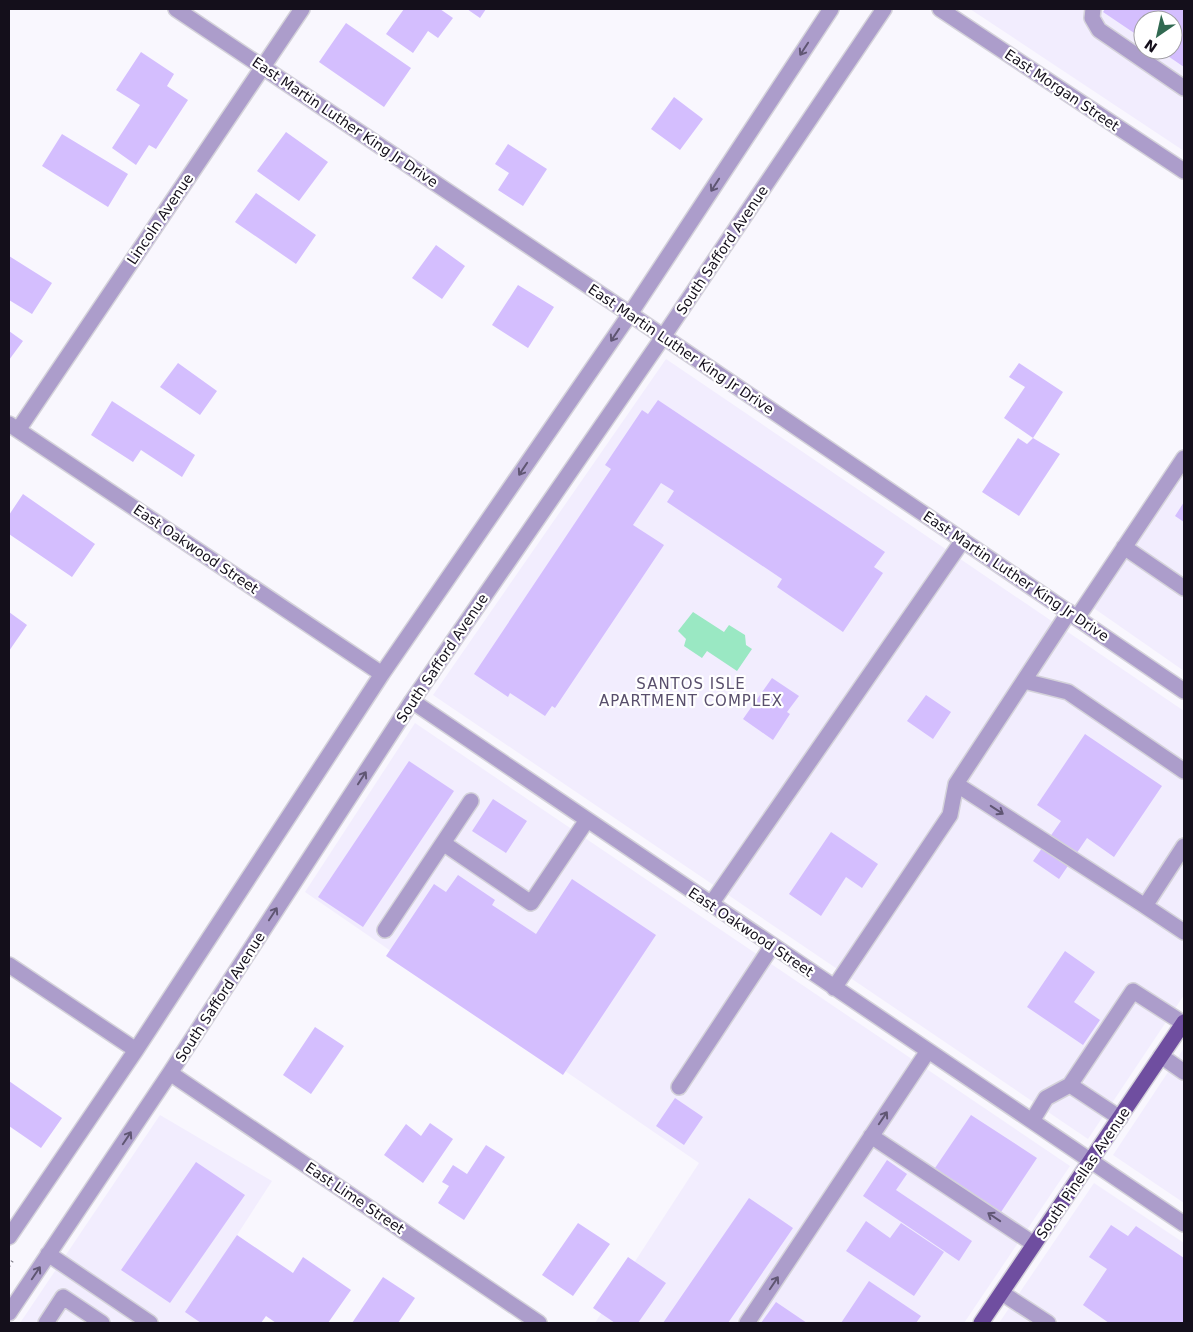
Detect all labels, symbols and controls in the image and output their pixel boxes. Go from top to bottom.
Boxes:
north arrow [1133,10,1183,60]
text: N [1141,36,1160,56]
one-way arrow [799,42,809,56]
street label: East Morgan Street [1002,46,1122,134]
street label: East Martin Luther King Jr Drive [249,54,441,190]
street label: Lincoln Avenue [124,171,196,267]
one-way arrow [710,178,720,192]
street label: South Safford Avenue [673,183,771,317]
street label: East Martin Luther King Jr Drive [585,281,777,417]
one-way arrow [610,328,620,342]
one-way arrow [518,462,528,476]
street label: East Oakwood Street [131,501,262,597]
street label: East Martin Luther King Jr Drive [920,508,1112,644]
street label: South Safford Avenue [393,591,491,725]
district label: SANTOS ISLE APARTMENT COMPLEX [599,675,783,710]
one-way arrow [357,771,367,785]
one-way arrow [989,805,1003,815]
street label: East Oakwood Street [686,884,817,980]
one-way arrow [268,907,279,921]
street label: South Safford Avenue [172,929,268,1065]
street label: South Pinellas Avenue [1033,1104,1133,1242]
one-way arrow [878,1111,888,1125]
one-way arrow [122,1131,132,1145]
street label: East Lime Street [303,1159,408,1237]
one-way arrow [987,1212,1001,1222]
one-way arrow [31,1266,41,1280]
one-way arrow [769,1276,779,1290]

